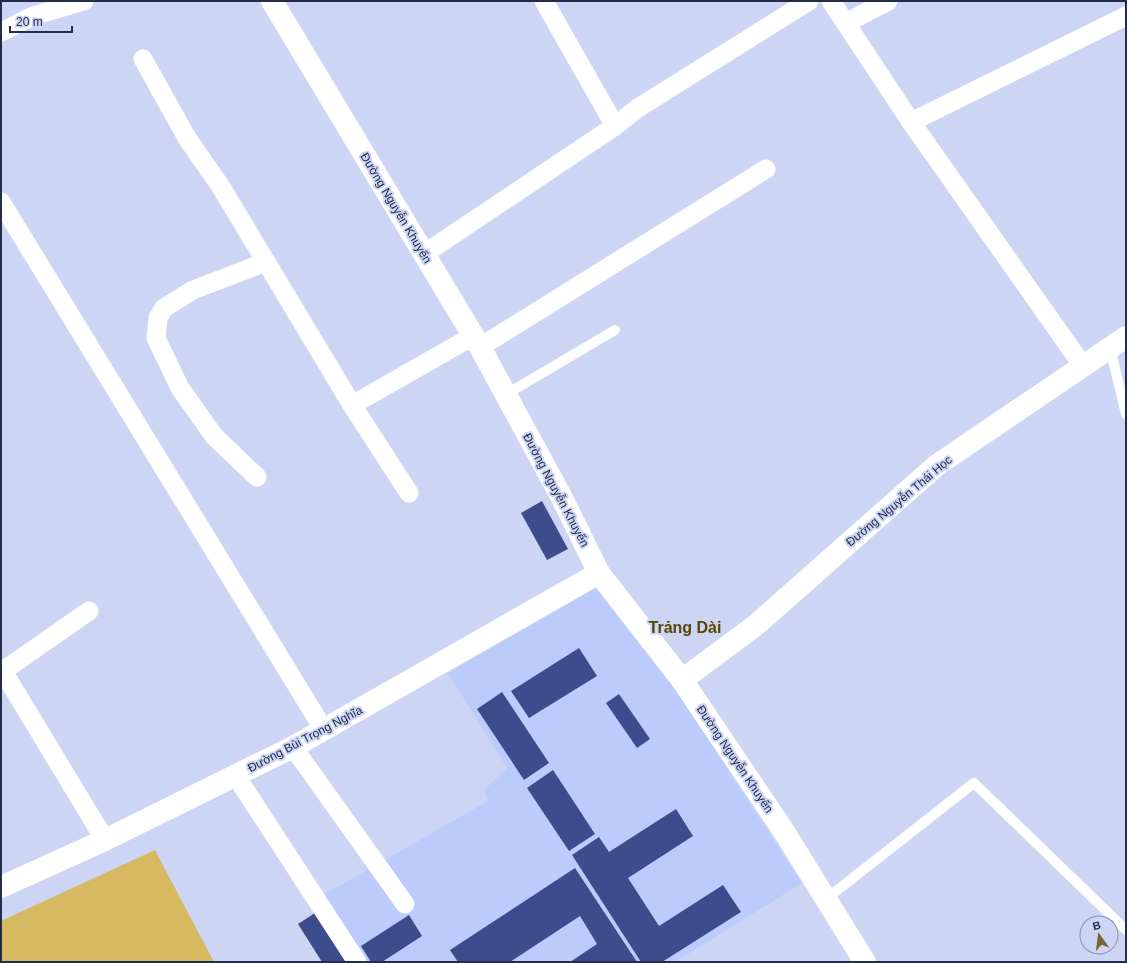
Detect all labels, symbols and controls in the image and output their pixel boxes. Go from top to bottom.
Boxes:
scale bar [10,8,72,34]
text: 20 m [16,15,43,29]
street label: Đường Nguyễn Khuyến [357,150,435,266]
street label: Đường Nguyễn Khuyến [520,430,593,549]
street label: Đường Nguyễn Thái Học [843,452,955,549]
district label: Trảng Dài [649,619,721,636]
street label: Đường Nguyễn Khuyến [694,702,777,815]
street label: Đường Bùi Trọng Nghĩa [245,703,365,775]
north arrow [1079,915,1119,955]
text: B [1091,919,1102,932]

